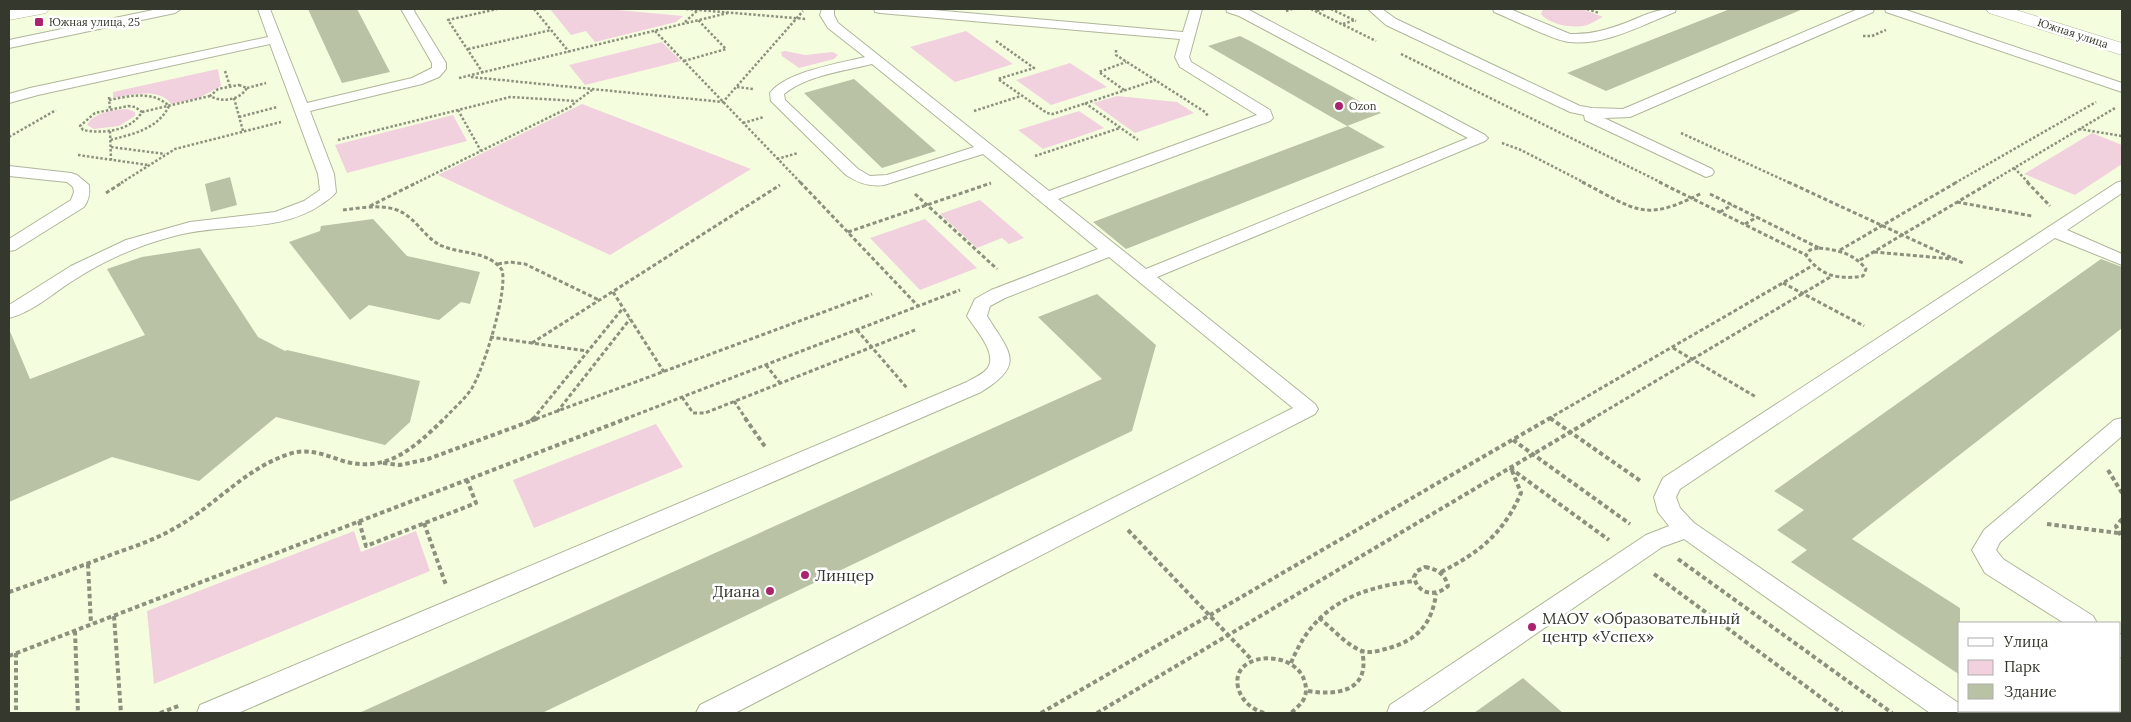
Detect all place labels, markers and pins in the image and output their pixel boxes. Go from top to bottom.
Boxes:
place label: Южная улица, 25 [49,15,140,29]
marker: Южная улица, 25 [33,16,45,28]
place label: Ozon [1349,99,1377,113]
marker: Ozon [1333,100,1345,112]
place label: Линцер [815,565,874,585]
marker: Линцер [799,569,811,581]
place label: Диана [712,581,760,601]
marker: Диана [764,585,776,597]
place label: МАОУ «Образовательный центр «Успех» [1542,608,1740,646]
marker: МАОУ «Образовательный центр «Успех» [1526,621,1538,633]

